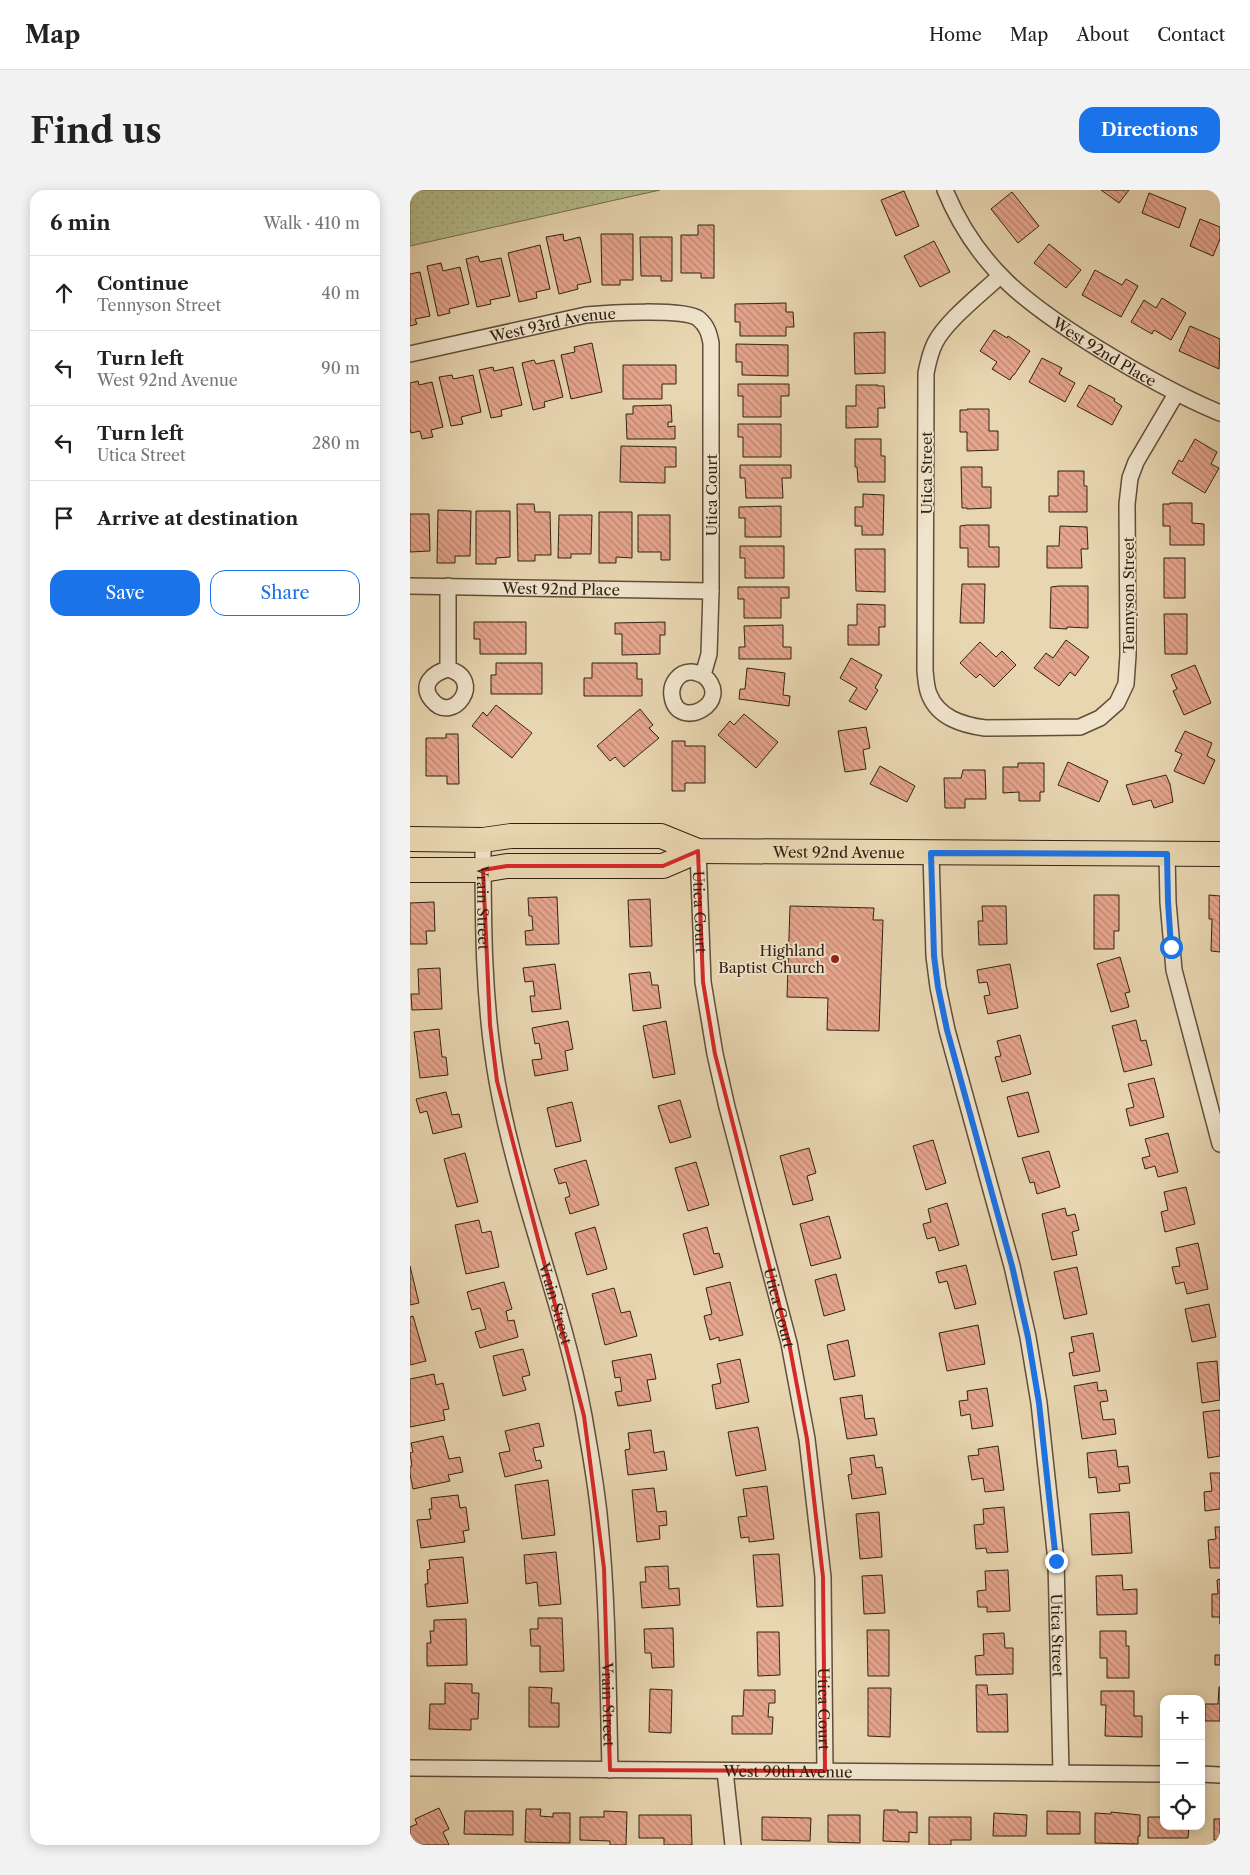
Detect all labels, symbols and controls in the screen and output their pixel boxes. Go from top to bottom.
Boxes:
text: Map [25,20,80,49]
text: Home [929,24,982,46]
text: Map [1010,24,1048,46]
text: About [1076,24,1129,46]
text: Contact [1157,24,1225,46]
button: Directions [1079,107,1220,153]
text: Find us [30,109,162,152]
text: 6 min [50,210,111,235]
text: Walk · 410 m [263,213,360,233]
text: Continue [97,272,189,295]
icon: ahead [50,279,78,307]
text: 40 m [321,283,360,303]
text: Tennyson Street [97,295,221,315]
street label: West 93rd Avenue [487,303,616,346]
street label: West 92nd Place [1048,312,1160,390]
text: Turn left [97,347,184,370]
icon: left [50,354,78,382]
text: 90 m [321,358,360,378]
text: West 92nd Avenue [97,370,238,390]
text: Turn left [97,422,184,445]
icon: left [50,429,78,457]
street label: Utica Street [917,431,936,515]
text: 280 m [312,433,360,453]
text: Utica Street [97,445,186,465]
street label: Utica Court [702,453,721,536]
icon: arrive [50,504,78,532]
text: Arrive at destination [97,507,298,530]
street label: Tennyson Street [1119,536,1138,653]
button: Save [50,570,200,616]
button: Share [210,570,360,616]
street label: West 92nd Place [501,578,620,599]
street label: West 92nd Avenue [772,842,905,862]
street label: Vrain Street [474,865,494,951]
street label: Utica Court [689,870,711,954]
route start [1160,936,1183,959]
place label: Highland Baptist Church [718,941,826,977]
marker: Highland Baptist Church [829,953,841,965]
street label: Vrain Street [535,1259,577,1347]
street label: Utica Court [760,1266,799,1350]
route end [1045,1550,1068,1573]
street label: Utica Street [1047,1594,1068,1678]
street label: Vrain Street [598,1661,619,1748]
street label: Utica Court [814,1668,834,1751]
map controls [1160,1695,1205,1830]
button: + [1160,1695,1205,1740]
button: − [1160,1740,1205,1785]
street label: West 90th Avenue [722,1761,853,1781]
button: locate [1160,1785,1205,1830]

